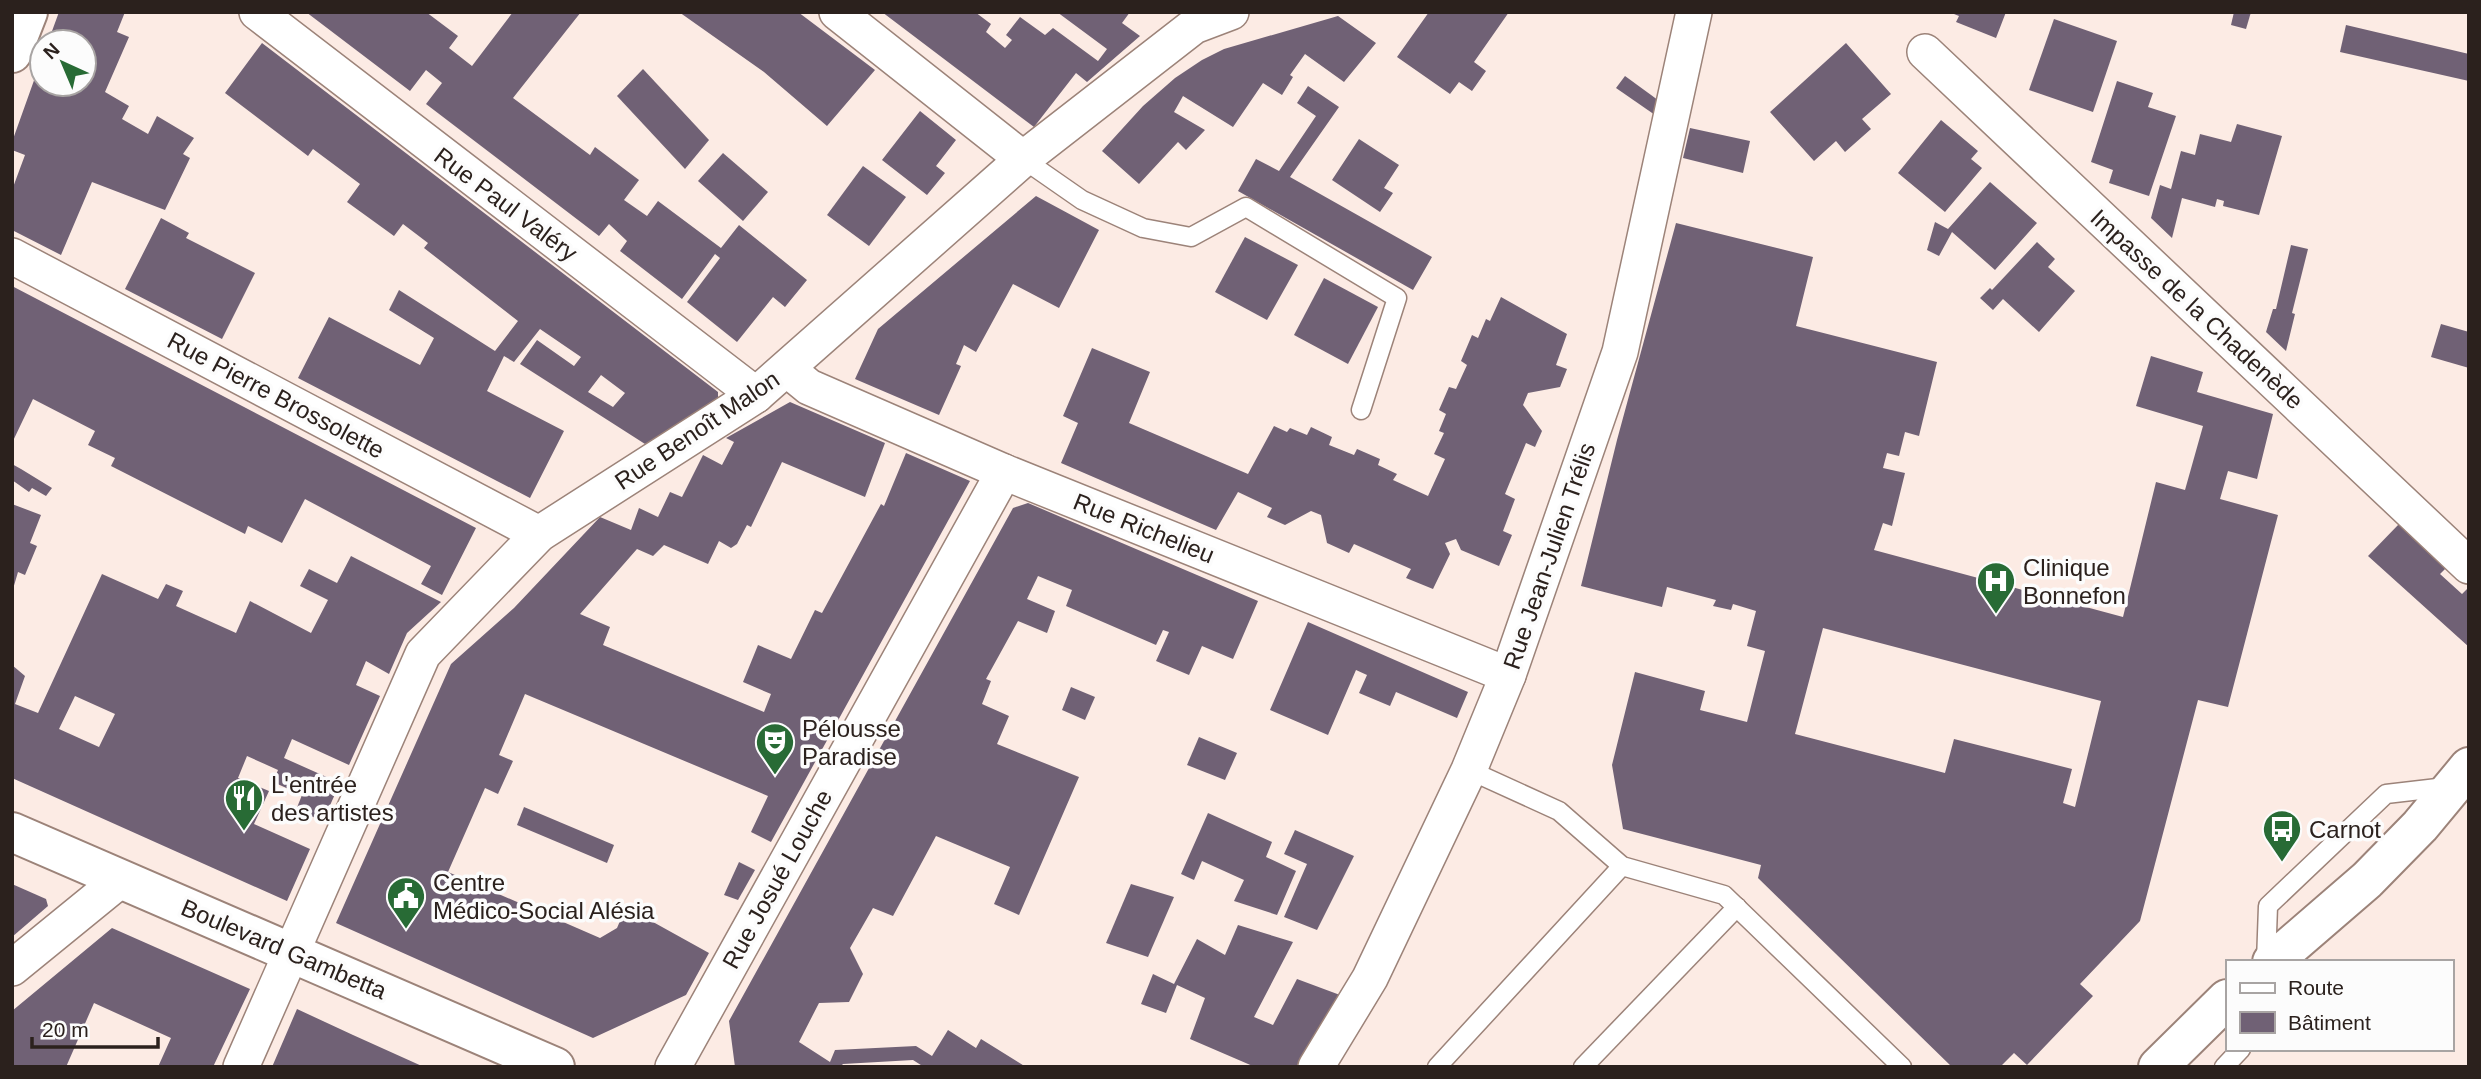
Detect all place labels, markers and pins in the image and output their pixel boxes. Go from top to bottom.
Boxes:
place label: Clinique Bonnefon [2023,554,2126,609]
hospital icon: Clinique Bonnefon [1975,560,2017,615]
place label: Pélousse Paradise [802,715,901,770]
theatre icon: Pélousse Paradise [754,721,796,776]
place label: L'entrée des artistes [271,771,394,826]
restaurant icon: L'entrée des artistes [223,777,265,832]
bus stop icon: Carnot [2261,808,2303,863]
place label: Carnot [2309,816,2381,843]
place label: Centre Médico-Social Alésia [433,869,655,924]
public building icon: Centre Médico-Social Alésia [385,875,427,930]

